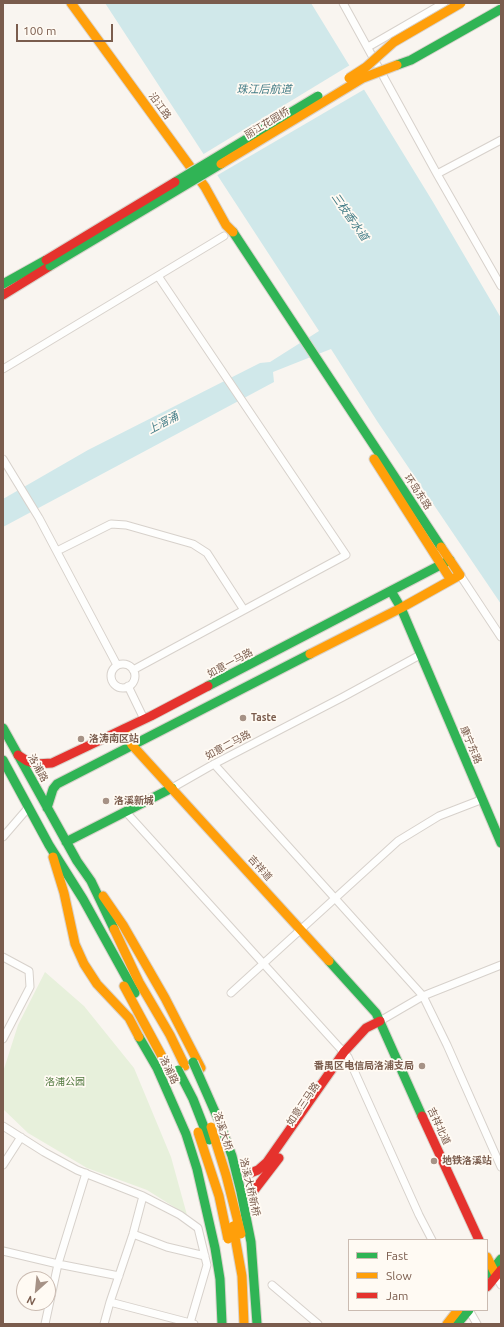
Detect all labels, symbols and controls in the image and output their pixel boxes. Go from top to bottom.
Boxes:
scale bar [18,16,115,42]
text: 100 m [23,24,56,37]
water label: 珠江后航道 [237,82,291,96]
street label: 沿江路 [146,90,174,122]
street label: 丽江花园桥 [242,105,292,141]
water label: 三枝香水道 [329,191,371,243]
water label: 上滘涌 [145,409,181,437]
street label: 环岛东路 [402,472,434,512]
street label: 如意一马路 [205,646,255,680]
place label: Taste [251,712,276,724]
marker: Taste [238,713,248,723]
street label: 康宁东路 [458,724,484,766]
street label: 如意二马路 [203,728,253,762]
place label: 洛涛南区站 [89,733,139,745]
marker: 洛涛南区站 [76,734,86,744]
street label: 洛浦路 [25,752,51,784]
place label: 洛溪新城 [114,795,154,807]
marker: 洛溪新城 [101,796,111,806]
street label: 吉祥道 [246,853,274,883]
street label: 洛浦路 [157,1054,181,1086]
place label: 番禺区电信局洛浦支局 [314,1060,414,1072]
marker: 番禺区电信局洛浦支局 [417,1061,427,1071]
park label: 洛浦公园 [45,1076,85,1088]
street label: 如意三马路 [284,1080,322,1128]
street label: 吉祥北道 [425,1105,453,1147]
street label: 洛溪大桥 [211,1110,235,1152]
place label: 地铁洛溪站 [442,1155,492,1167]
street label: 洛溪大桥新桥 [237,1156,263,1218]
marker: 地铁洛溪站 [429,1156,439,1166]
legend [348,1239,488,1311]
text: Fast [386,1249,408,1262]
text: Slow [386,1269,412,1282]
north arrow [16,1271,56,1311]
text: Jam [386,1289,408,1302]
text: N [25,1294,37,1308]

